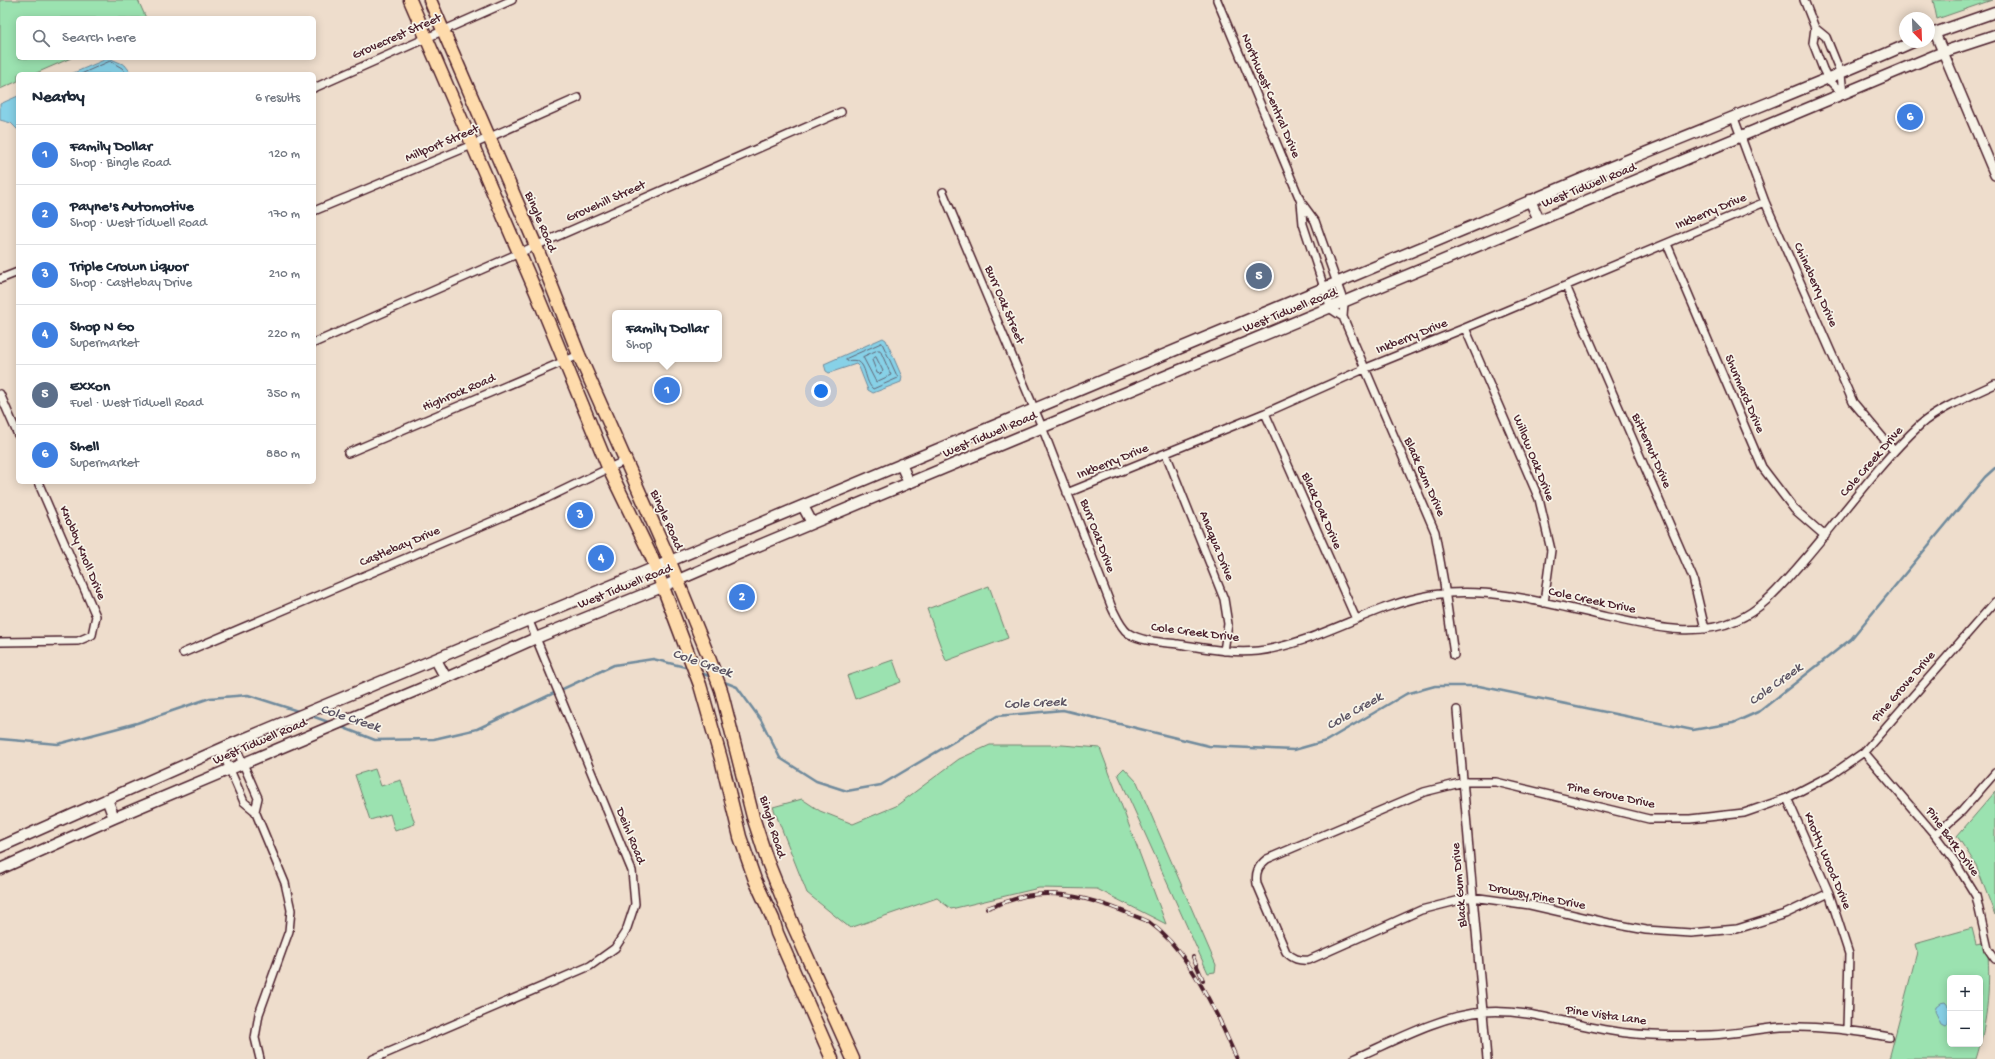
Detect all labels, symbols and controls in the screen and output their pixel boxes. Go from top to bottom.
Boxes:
street label: Grovecrest Street [350,10,445,63]
north arrow [1899,12,1935,48]
search box [16,16,316,60]
icon: search [30,27,52,49]
text: Search here [62,29,136,47]
street label: Northwest Central Drive [1237,32,1303,161]
text: Nearby [32,88,85,108]
text: 6 results [255,91,300,106]
pin: 6 [1897,102,1923,132]
street label: Millport Street [403,121,483,166]
text: Family Dollar [70,138,152,156]
text: 1 [42,147,48,162]
text: 120 m [269,147,300,162]
text: Shop · Bingle Road [70,156,170,171]
street label: West Tidwell Road [1540,160,1640,212]
street label: Grovehill Street [564,177,650,226]
street label: Bingle Road [520,189,560,256]
street label: Inkberry Drive [1673,190,1749,234]
text: Payne's Automotive [70,198,194,216]
text: 2 [42,207,48,222]
text: 170 m [268,207,300,222]
text: Shop · West Tidwell Road [70,216,207,231]
street label: Chinaberry Drive [1790,240,1840,330]
text: Triple Crown Liquor [70,258,188,276]
pin: 5 [1246,261,1272,291]
street label: Burr Oak Street [980,263,1028,348]
text: 3 [42,267,48,282]
text: 210 m [269,267,300,282]
text: Shop · Castlebay Drive [70,276,192,291]
street label: West Tidwell Road [1241,285,1341,337]
popup [612,310,722,362]
street label: Inkberry Drive [1374,316,1450,358]
text: Shop N Go [70,318,134,336]
text: Family Dollar [626,320,708,338]
text: 4 [42,327,48,342]
text: 220 m [268,327,300,342]
text: Supermarket [70,336,139,351]
text: Shop [626,338,652,353]
street label: Shurmard Drive [1721,353,1767,436]
street label: Highrock Road [420,370,499,415]
pin: 1 [654,375,680,405]
text: Exxon [70,378,110,396]
your location [811,381,831,401]
text: 5 [42,387,48,402]
text: 350 m [267,387,300,402]
text: Fuel · West Tidwell Road [70,396,203,411]
street label: West Tidwell Road [941,408,1040,462]
street label: Bitternut Drive [1627,410,1674,491]
street label: Willow Oak Drive [1509,413,1557,504]
street label: Cole Creek Drive [1837,423,1907,500]
street label: Black Gum Drive [1399,434,1448,519]
text: Shell [70,438,99,456]
street label: Inkberry Drive [1075,441,1151,483]
text: 6 [42,447,48,462]
text: 880 m [266,447,300,462]
text: Supermarket [70,456,139,471]
street label: Black Oak Drive [1297,469,1345,552]
street label: Bingle Road [646,487,686,554]
street label: Burr Oak Drive [1076,496,1118,575]
pin: 3 [567,500,593,530]
street label: Knobby Knoll Drive [55,504,109,602]
street label: Anaqua Drive [1195,509,1237,583]
street label: Castlebay Drive [358,523,443,571]
pin: 4 [588,543,614,573]
street label: West Tidwell Road [576,561,676,613]
pin: 2 [729,582,755,612]
street label: Cole Creek Drive [1547,584,1637,618]
street label: Cole Creek Drive [1150,620,1240,646]
water label: Cole Creek [670,646,736,683]
street label: Pine Grove Drive [1868,648,1939,726]
water label: Cole Creek [1746,659,1807,710]
water label: Cole Creek [1324,688,1387,735]
water label: Cole Creek [1004,694,1068,714]
water label: Cole Creek [318,701,384,737]
street label: West Tidwell Road [211,715,310,769]
street label: Pine Grove Drive [1565,779,1657,813]
street label: Bingle Road [755,793,789,861]
street label: Pine Bark Drive [1921,804,1982,880]
street label: Deihl Road [612,805,649,868]
street label: Knotty Wood Drive [1800,810,1854,912]
street label: Black Gum Drive [1449,842,1471,929]
street label: Drowsy Pine Drive [1486,880,1587,914]
map controls [1947,975,1983,1047]
button: + [1947,975,1983,1011]
street label: Pine Vista Lane [1564,1003,1648,1029]
button: − [1947,1011,1983,1047]

